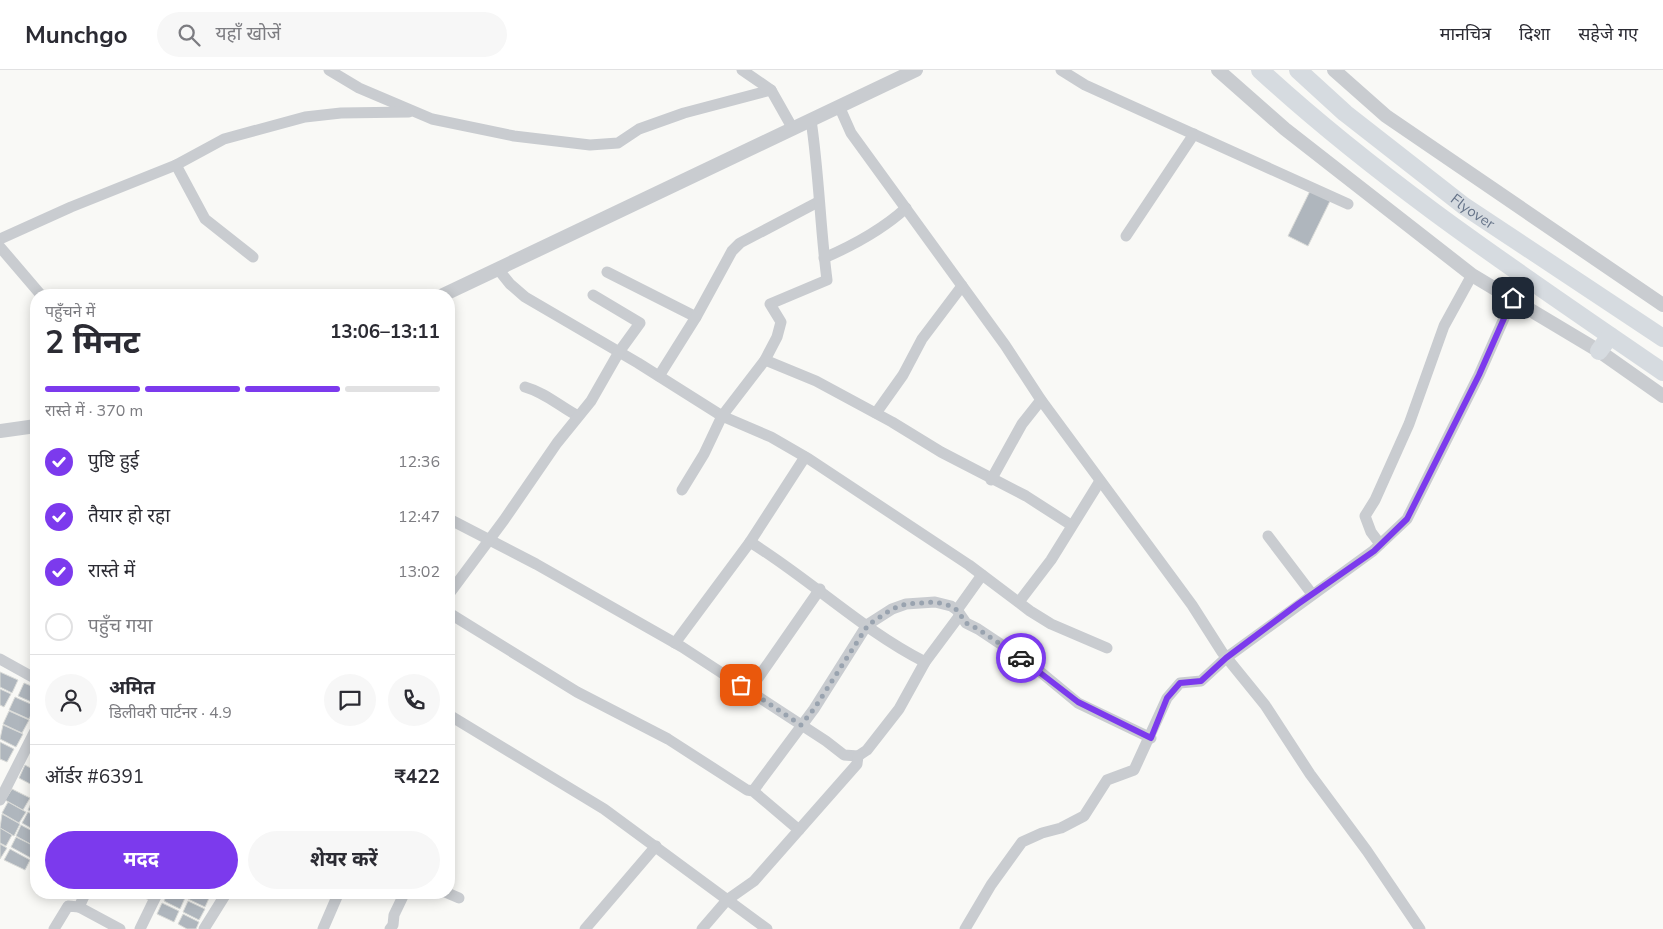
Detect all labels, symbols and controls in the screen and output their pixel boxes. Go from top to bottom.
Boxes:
search box [157,12,507,57]
text: Munchgo [25,19,127,51]
icon: search [175,21,203,49]
text: यहाँ खोजें [215,21,281,47]
text: मानचित्र [1440,22,1491,46]
text: दिशा [1519,22,1550,46]
text: सहेजे गए [1578,22,1638,46]
street label: Flyover [1446,189,1499,234]
pin [1492,277,1534,319]
icon: home [1499,284,1527,312]
text: पहुँचने में [45,301,95,323]
text: 13:06–13:11 [330,319,440,345]
text: 2 मिनट [45,321,140,364]
text: रास्ते में · 370 m [45,400,143,422]
icon: check [45,448,73,476]
text: पुष्टि हुई [88,448,139,474]
text: 12:36 [398,451,440,473]
icon: check [45,503,73,531]
text: तैयार हो रहा [88,503,170,529]
text: 12:47 [398,506,440,528]
icon: check [45,558,73,586]
text: रास्ते में [88,558,135,584]
text: 13:02 [398,561,440,583]
text: पहुँच गया [88,613,152,639]
courier [996,633,1046,683]
icon: car [1007,644,1035,672]
pin [720,664,762,706]
icon: bag [727,671,755,699]
button: person [45,674,97,726]
button: chat [324,674,376,726]
button: phone [388,674,440,726]
text: अमित [109,675,155,701]
text: डिलीवरी पार्टनर · 4.9 [109,702,232,724]
text: ऑर्डर #6391 [45,764,144,790]
text: ₹422 [394,764,440,790]
button: मदद [45,831,238,889]
button: शेयर करें [248,831,440,889]

